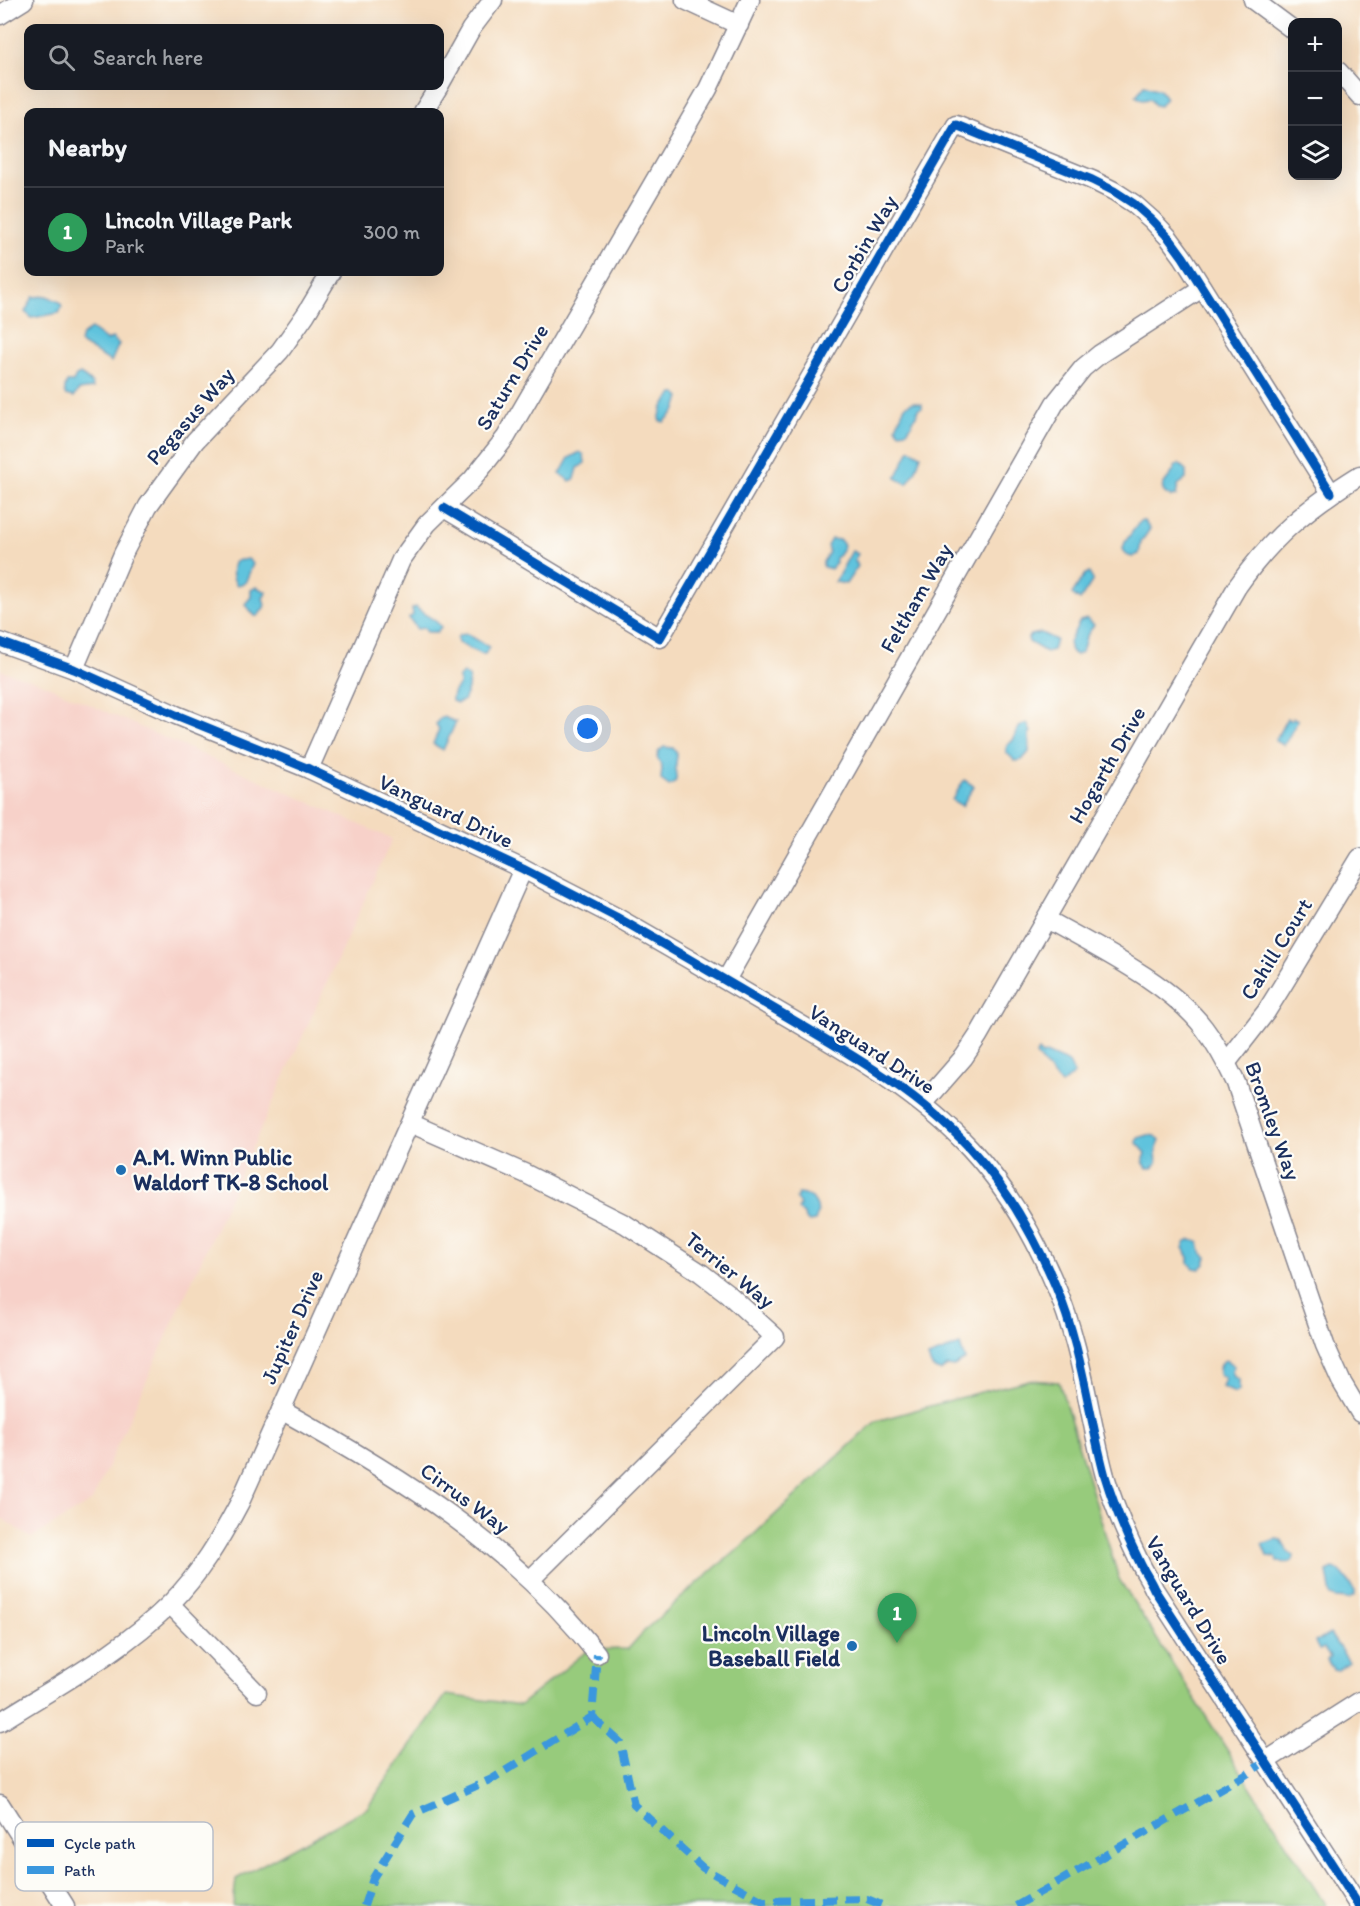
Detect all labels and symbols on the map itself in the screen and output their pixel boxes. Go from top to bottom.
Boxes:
street label: Corbin Way [825,189,903,298]
street label: Saturn Drive [470,319,554,435]
street label: Pegasus Way [140,361,240,471]
street label: Feltham Way [874,538,959,658]
street label: Hogarth Drive [1063,701,1151,829]
your location [573,714,602,743]
street label: Vanguard Drive [374,768,518,854]
street label: Cahill Court [1234,893,1318,1005]
street label: Vanguard Drive [804,998,940,1100]
street label: Bromley Way [1239,1058,1307,1185]
place label: A.M. Winn Public Waldorf TK-8 School [132,1144,329,1196]
marker: A.M. Winn Public Waldorf TK-8 School [114,1163,128,1177]
street label: Terrier Way [680,1226,781,1315]
street label: Jupiter Drive [255,1266,329,1388]
street label: Cirrus Way [415,1456,516,1540]
street label: Vanguard Drive [1140,1531,1238,1669]
pin: 1 [878,1594,916,1643]
place label: Lincoln Village Baseball Field [702,1620,841,1672]
marker: Lincoln Village Baseball Field [845,1639,859,1653]
legend [15,1822,213,1891]
text: Cycle path [64,1834,136,1853]
text: Path [64,1861,95,1880]

